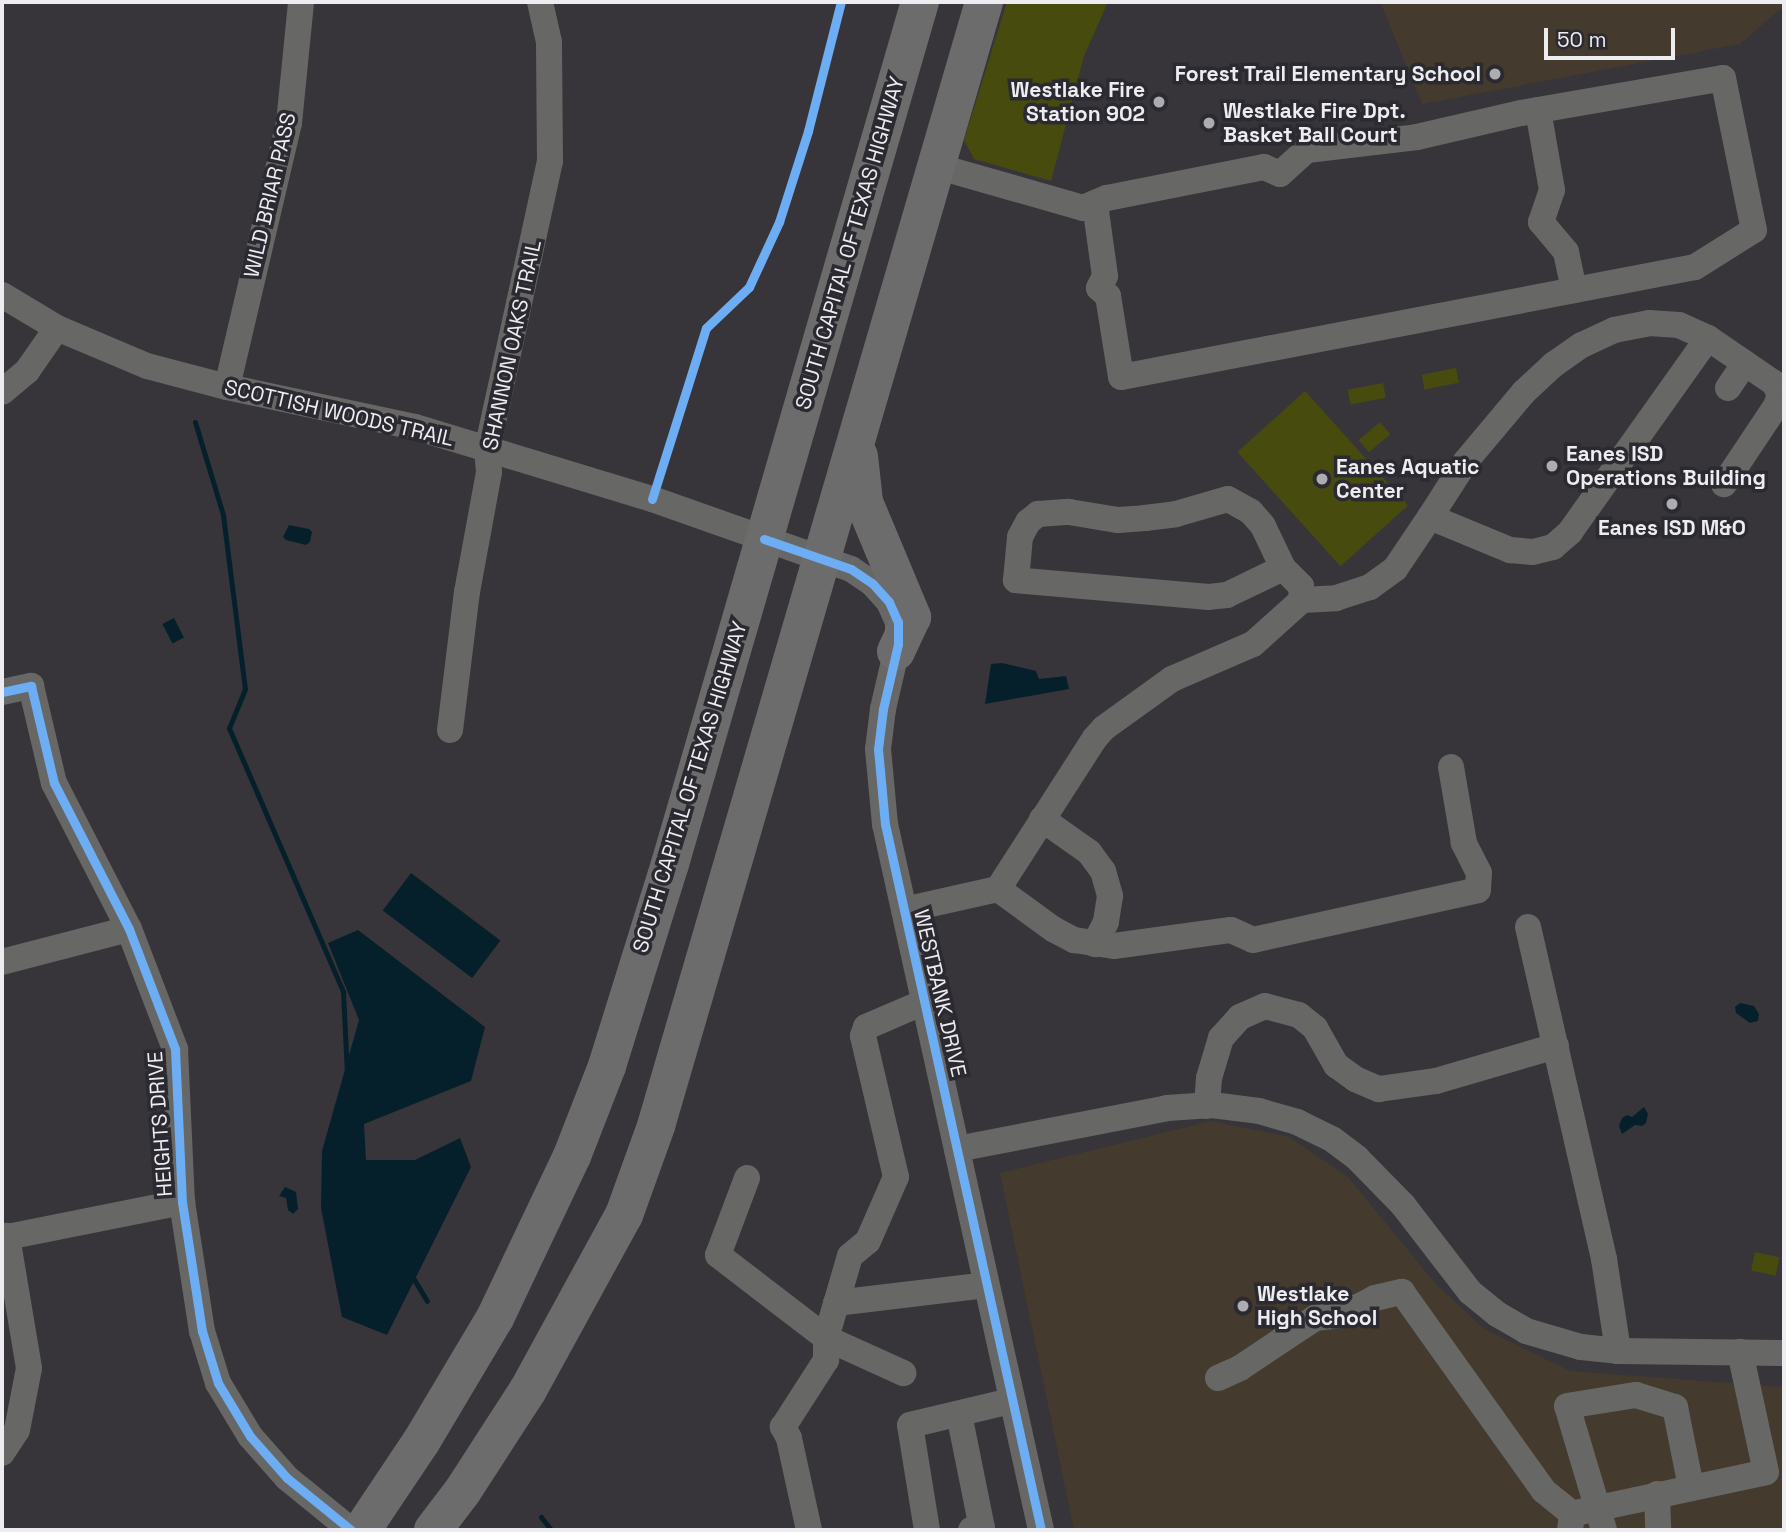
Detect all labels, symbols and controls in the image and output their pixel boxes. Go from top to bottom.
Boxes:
scale bar [1548,14,1679,58]
text: 50 m [1557,26,1607,53]
place label: Forest Trail Elementary School [1174,61,1481,87]
marker: Forest Trail Elementary School [1487,66,1503,82]
street label: SOUTH CAPITAL OF TEXAS HIGHWAY [790,73,910,413]
place label: Westlake Fire Station 902 [1011,77,1145,127]
marker: Westlake Fire Station 902 [1151,94,1167,110]
place label: Westlake Fire Dpt. Basket Ball Court [1223,98,1406,148]
street label: WILD BRIAR PASS [239,110,301,280]
marker: Westlake Fire Dpt. Basket Ball Court [1201,115,1217,131]
street label: SHANNON OAKS TRAIL [477,237,547,453]
street label: SCOTTISH WOODS TRAIL [222,374,456,452]
place label: Eanes ISD Operations Building [1566,441,1766,491]
place label: Eanes Aquatic Center [1336,454,1480,504]
marker: Eanes ISD Operations Building [1544,458,1560,474]
marker: Eanes Aquatic Center [1314,471,1330,487]
marker: Eanes ISD M&O [1664,496,1680,512]
place label: Eanes ISD M&O [1598,515,1746,541]
street label: SOUTH CAPITAL OF TEXAS HIGHWAY [627,618,753,956]
street label: WESTBANK DRIVE [908,907,972,1079]
street label: HEIGHTS DRIVE [142,1050,178,1198]
place label: Westlake High School [1257,1281,1377,1331]
marker: Westlake High School [1235,1298,1251,1314]

